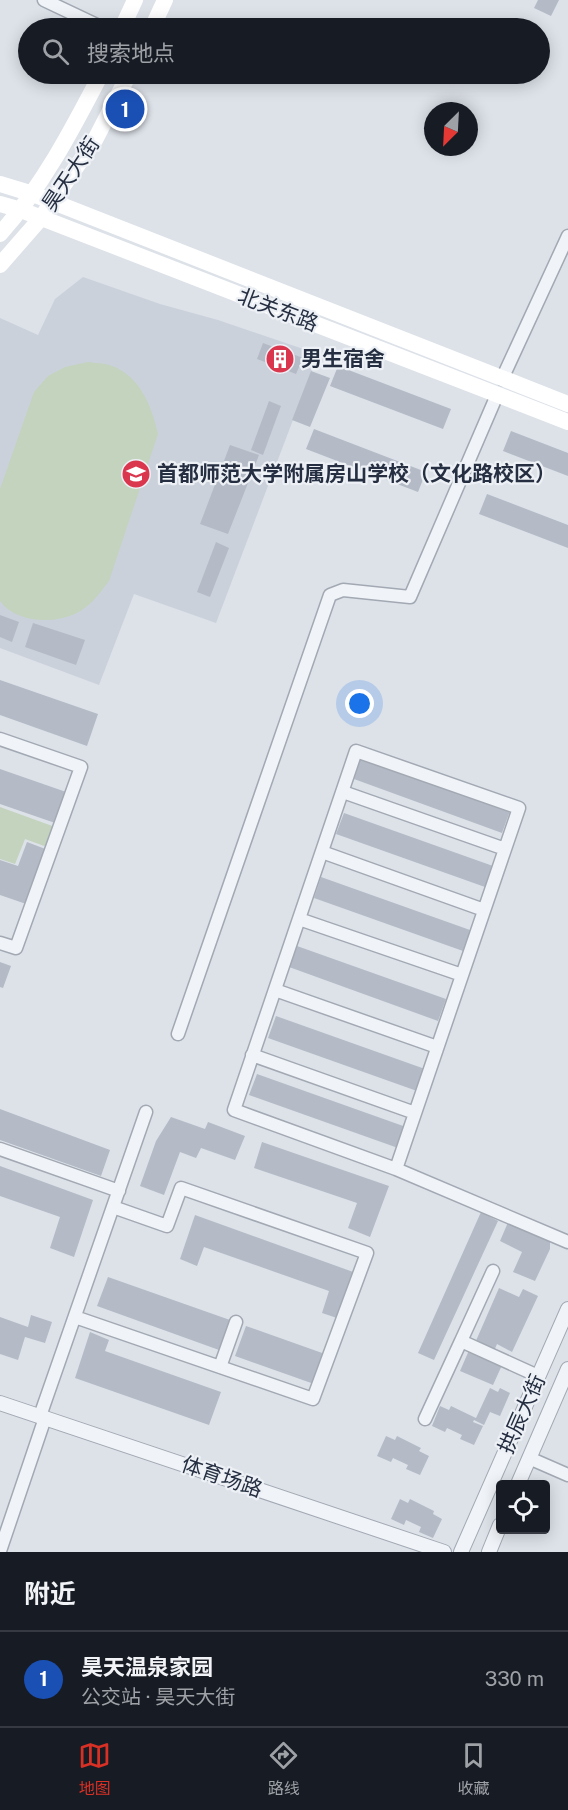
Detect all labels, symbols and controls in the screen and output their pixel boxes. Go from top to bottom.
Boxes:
search box [18,18,550,84]
icon: search [39,35,72,68]
text: 搜索地点 [87,40,175,66]
pin: 1 [106,86,144,132]
north arrow [424,102,478,156]
street label: 昊天大街 [37,132,104,216]
street label: 北关东路 [234,283,322,336]
building icon: 男生宿舍 [264,343,296,375]
place label: 男生宿舍 [301,346,385,371]
school or university icon: 首都师范大学附属房山学校（文化路校区） [120,458,152,490]
place label: 首都师范大学附属房山学校（文化路校区） [157,461,556,486]
your location [345,689,374,718]
street label: 拱辰大街 [493,1370,550,1457]
street label: 体育场路 [178,1451,266,1502]
map controls [496,1480,550,1534]
button: locate [496,1480,550,1534]
text: 附近 [24,1578,76,1609]
text: 昊天温泉家园 [81,1654,213,1680]
text: 1 [39,1667,48,1691]
text: 330 m [485,1667,544,1691]
text: 公交站 · 昊天大街 [81,1685,235,1709]
tab: 地图 [78,1739,111,1799]
tab: 路线 [267,1739,300,1799]
tab: 收藏 [457,1739,490,1799]

